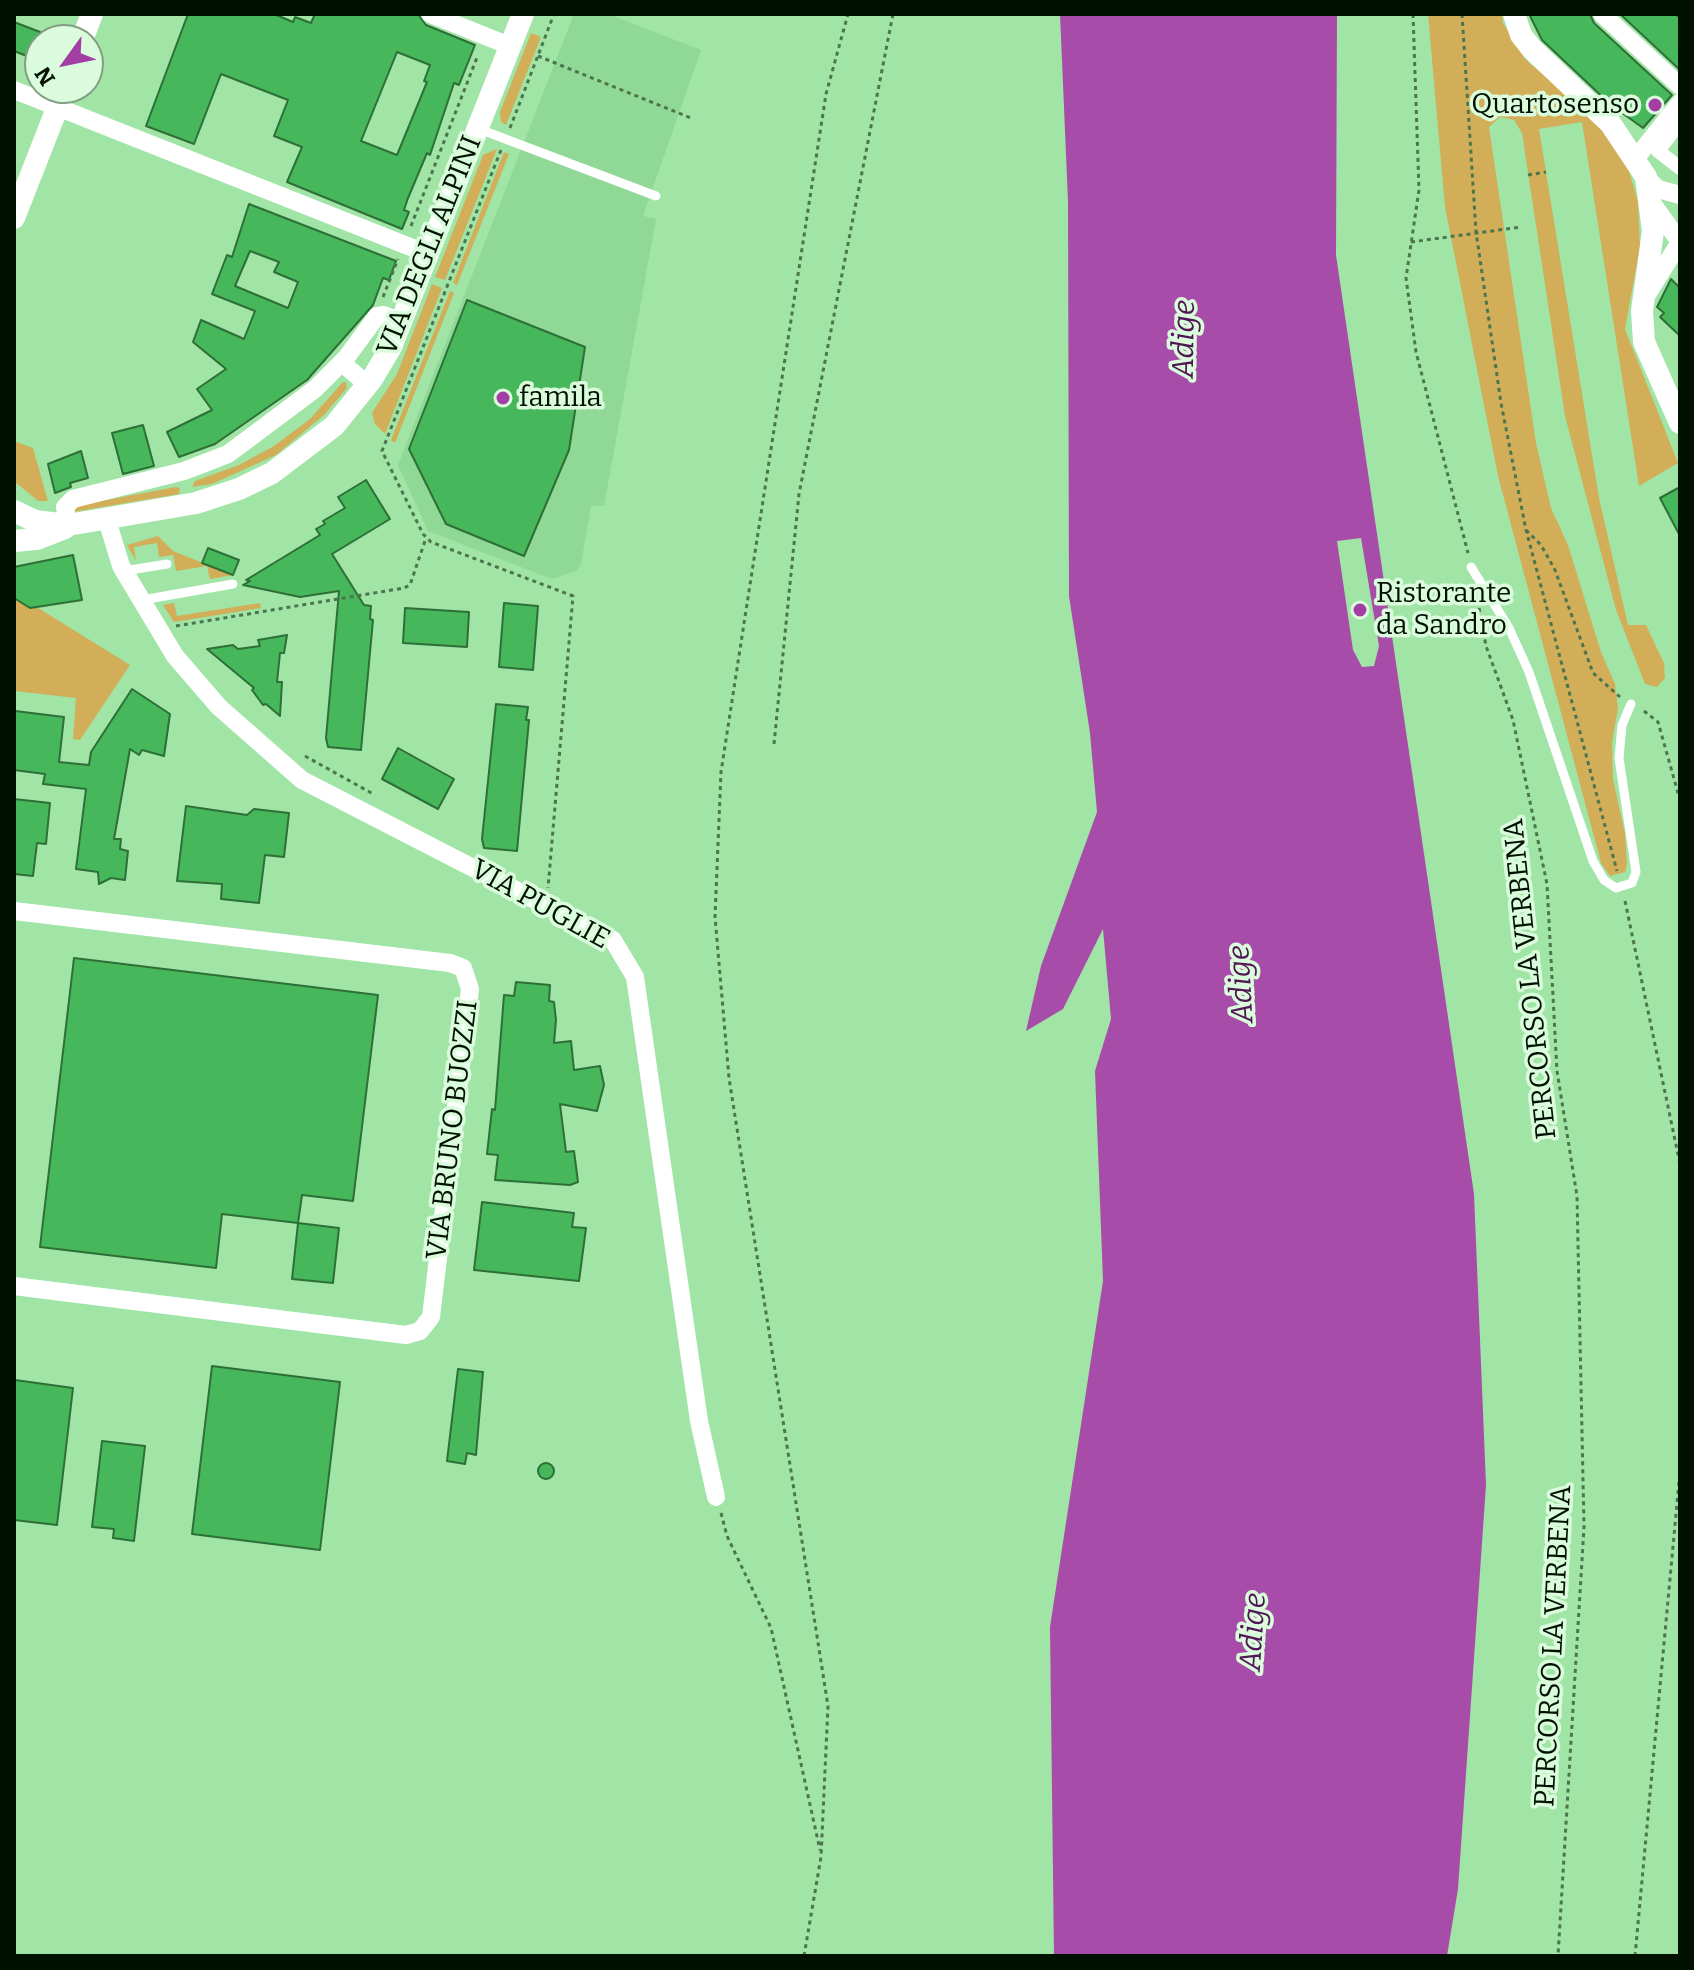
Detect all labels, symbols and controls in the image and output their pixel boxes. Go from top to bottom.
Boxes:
north arrow [24,24,104,104]
text: N [29,62,61,91]
place label: Quartosenso [1471,88,1639,122]
marker: Quartosenso [1646,96,1664,114]
street label: VIA DEGLI ALPINI [371,131,489,361]
water label: Adige [1166,300,1204,378]
place label: famila [519,381,602,415]
marker: famila [494,389,512,407]
place label: Ristorante da Sandro [1376,577,1511,643]
marker: Ristorante da Sandro [1351,601,1369,619]
street label: PERCORSO LA VERBENA [1497,817,1565,1141]
street label: VIA PUGLIE [465,853,615,957]
water label: Adige [1222,944,1262,1024]
street label: VIA BRUNO BUOZZI [420,998,486,1262]
street label: PERCORSO LA VERBENA [1529,1484,1579,1808]
water label: Adige [1233,1592,1275,1672]

